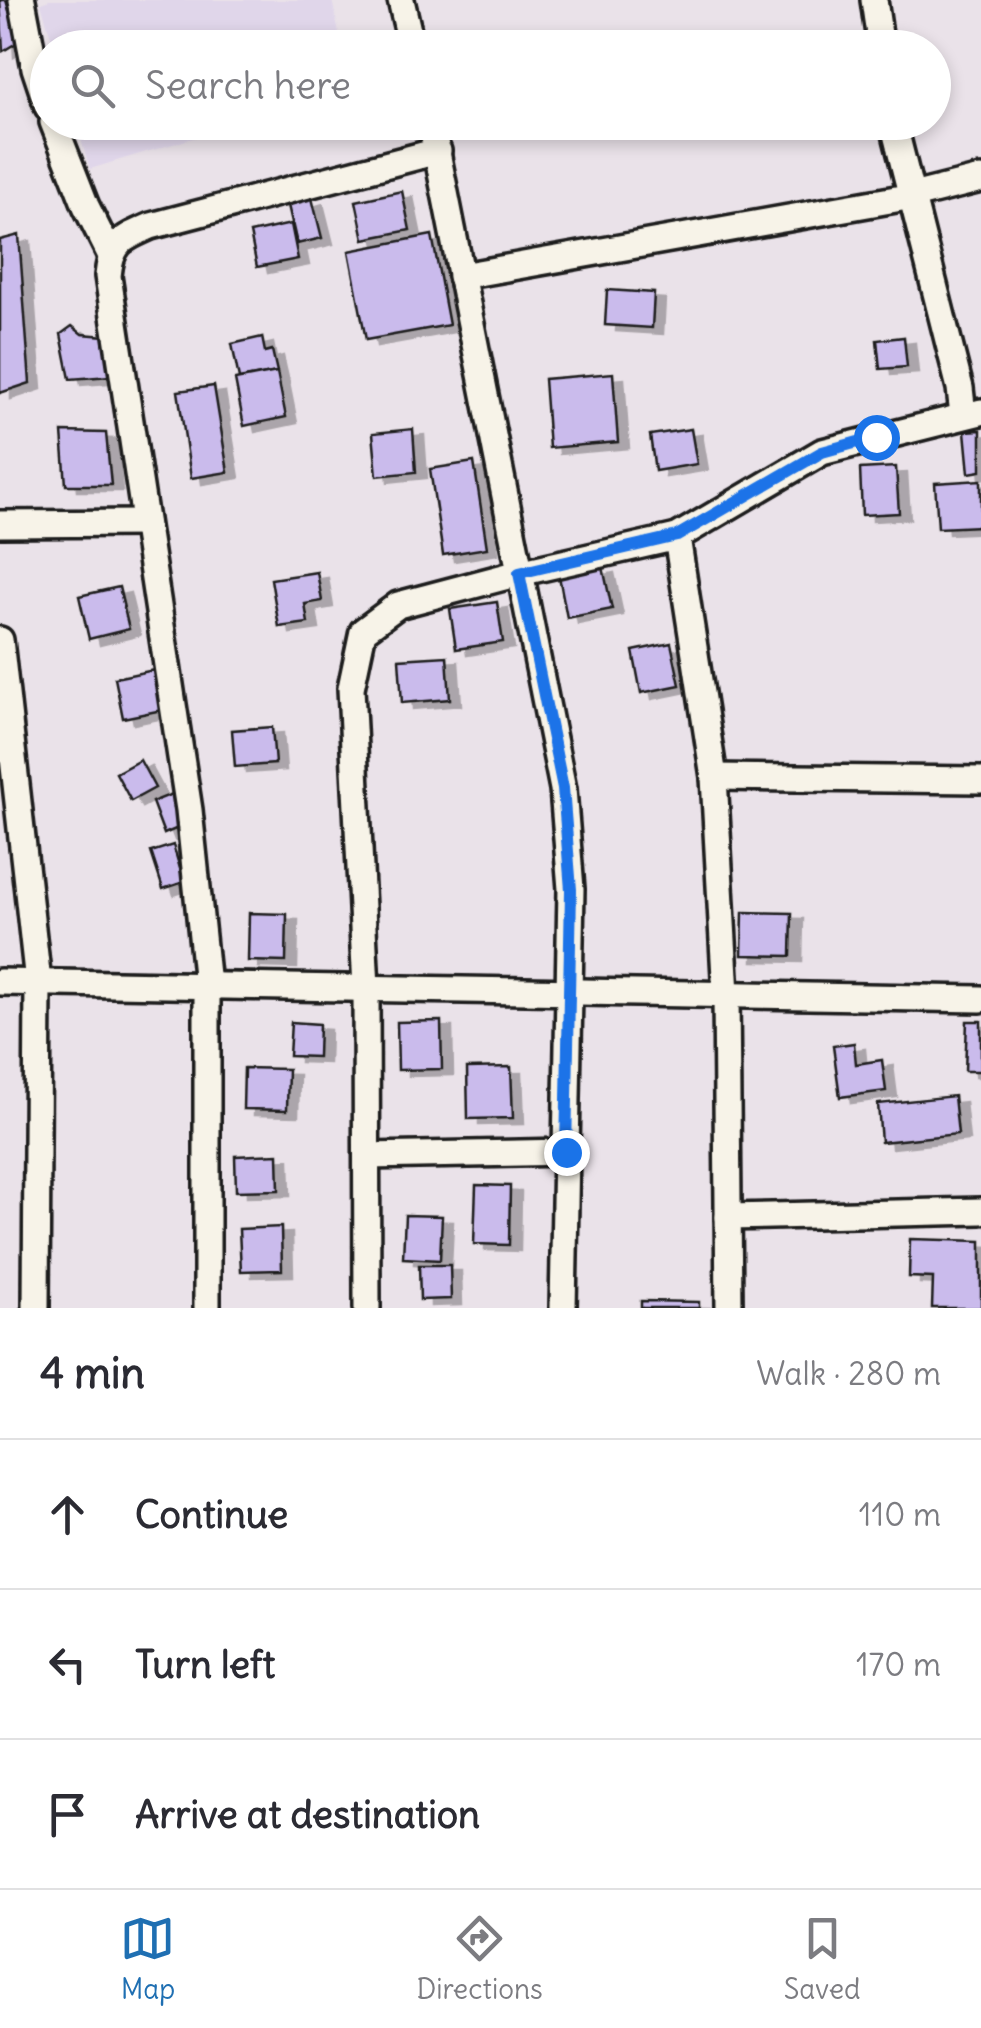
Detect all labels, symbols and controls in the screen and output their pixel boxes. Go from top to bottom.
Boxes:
search box [30,30,951,140]
icon: search [65,58,120,113]
text: Search here [145,62,351,109]
route start [854,415,900,461]
route end [544,1130,590,1176]
text: 4 min [40,1347,145,1399]
text: Walk · 280 m [756,1353,941,1394]
icon: ahead [40,1487,95,1542]
text: Continue [135,1491,288,1538]
text: 110 m [859,1494,941,1535]
icon: left [40,1637,95,1692]
text: Turn left [135,1641,275,1688]
text: 170 m [856,1644,941,1685]
icon: arrive [40,1787,95,1842]
text: Arrive at destination [135,1791,480,1838]
tab: Map [120,1911,175,2007]
tab: Directions [416,1911,543,2007]
tab: Saved [784,1911,861,2007]

